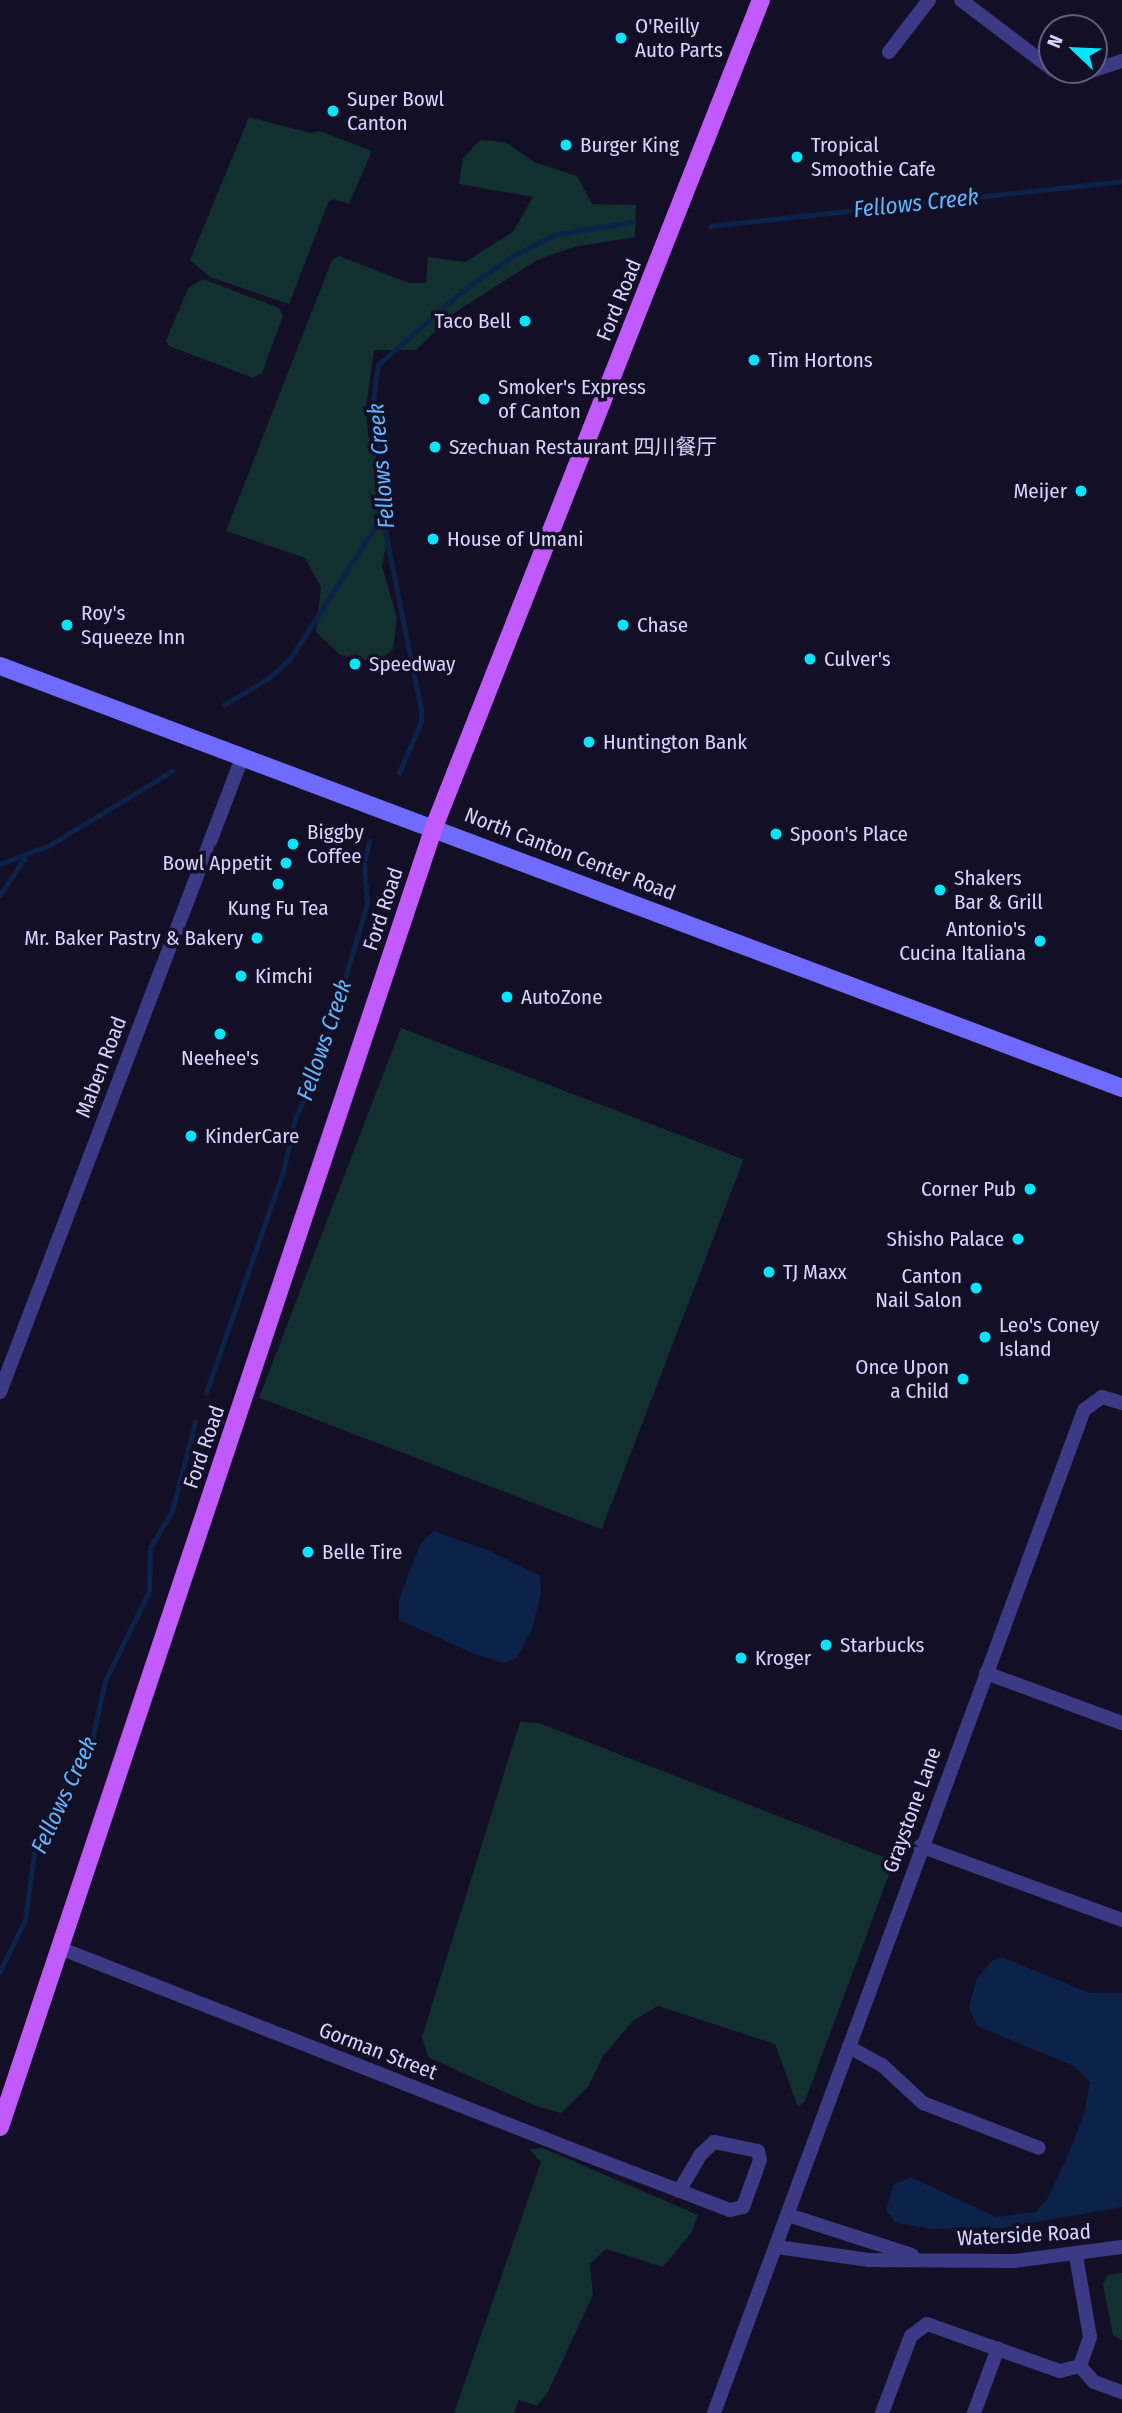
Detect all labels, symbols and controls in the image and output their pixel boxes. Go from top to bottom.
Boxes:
place label: O'Reilly Auto Parts [635,13,723,63]
north arrow [1038,14,1108,84]
marker: O'Reilly Auto Parts [613,30,629,46]
text: N [1042,32,1068,51]
place label: Super Bowl Canton [347,86,444,136]
marker: Super Bowl Canton [325,103,341,119]
place label: Burger King [580,132,679,158]
place label: Tropical Smoothie Cafe [811,132,936,182]
marker: Burger King [558,137,574,153]
marker: Tropical Smoothie Cafe [789,149,805,165]
water label: Fellows Creek [852,183,980,223]
street label: Ford Road [591,255,647,345]
place label: Taco Bell [435,308,511,334]
marker: Taco Bell [517,313,533,329]
place label: Tim Hortons [768,347,873,373]
marker: Tim Hortons [746,352,762,368]
place label: Smoker's Express of Canton [498,374,646,424]
marker: Smoker's Express of Canton [476,391,492,407]
water label: Fellows Creek [362,402,400,530]
place label: Szechuan Restaurant 四川餐厅 [449,434,717,460]
marker: Szechuan Restaurant 四川餐厅 [427,439,443,455]
place label: Meijer [1013,478,1067,504]
marker: Meijer [1073,483,1089,499]
place label: House of Umani [447,526,584,552]
marker: House of Umani [425,531,441,547]
place label: Roy's Squeeze Inn [81,600,185,650]
place label: Chase [637,612,688,638]
marker: Roy's Squeeze Inn [59,617,75,633]
marker: Chase [615,617,631,633]
place label: Culver's [824,646,891,672]
place label: Speedway [369,651,455,677]
marker: Culver's [802,651,818,667]
marker: Speedway [347,656,363,672]
place label: Huntington Bank [603,729,747,755]
marker: Huntington Bank [581,734,597,750]
street label: North Canton Center Road [461,802,679,906]
place label: Biggby Coffee [307,819,364,869]
place label: Spoon's Place [790,821,908,847]
marker: Spoon's Place [768,826,784,842]
marker: Biggby Coffee [285,836,301,852]
place label: Bowl Appetit [162,850,272,876]
marker: Bowl Appetit [278,855,294,871]
street label: Ford Road [358,864,408,954]
place label: Shakers Bar & Grill [954,865,1043,915]
marker: Kung Fu Tea [270,876,286,892]
marker: Shakers Bar & Grill [932,882,948,898]
place label: Kung Fu Tea [227,895,329,921]
place label: Antonio's Cucina Italiana [899,916,1026,966]
place label: Mr. Baker Pastry & Bakery [24,925,243,951]
marker: Mr. Baker Pastry & Bakery [249,930,265,946]
marker: Antonio's Cucina Italiana [1032,933,1048,949]
place label: Kimchi [255,963,313,989]
marker: Kimchi [233,968,249,984]
water label: Fellows Creek [290,976,358,1104]
place label: AutoZone [521,984,603,1010]
marker: AutoZone [499,989,515,1005]
street label: Maben Road [70,1013,132,1121]
marker: Neehee's [212,1026,228,1042]
place label: Neehee's [181,1045,259,1071]
place label: KinderCare [205,1123,299,1149]
marker: KinderCare [183,1128,199,1144]
place label: Corner Pub [921,1176,1016,1202]
marker: Corner Pub [1022,1181,1038,1197]
place label: Shisho Palace [887,1226,1004,1252]
marker: Shisho Palace [1010,1231,1026,1247]
place label: TJ Maxx [783,1259,847,1285]
place label: Canton Nail Salon [875,1263,962,1313]
marker: TJ Maxx [761,1264,777,1280]
marker: Canton Nail Salon [968,1280,984,1296]
place label: Leo's Coney Island [999,1312,1099,1362]
marker: Leo's Coney Island [977,1329,993,1345]
place label: Once Upon a Child [855,1354,949,1404]
marker: Once Upon a Child [955,1371,971,1387]
street label: Ford Road [178,1402,230,1492]
place label: Belle Tire [322,1539,402,1565]
marker: Belle Tire [300,1544,316,1560]
place label: Starbucks [840,1632,925,1658]
marker: Starbucks [818,1637,834,1653]
place label: Kroger [755,1645,811,1671]
marker: Kroger [733,1650,749,1666]
water label: Fellows Creek [25,1732,103,1858]
street label: Graystone Lane [878,1744,946,1876]
street label: Gorman Street [315,2017,441,2085]
street label: Waterside Road [957,2219,1091,2251]

